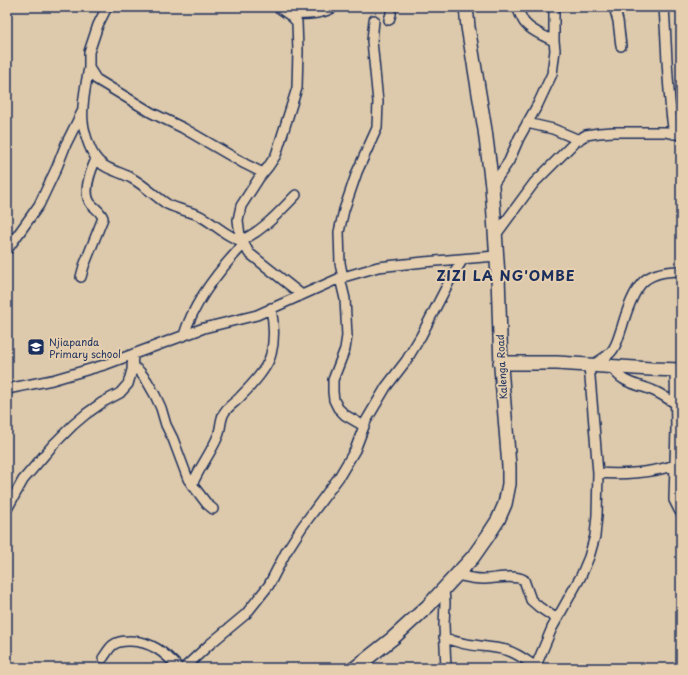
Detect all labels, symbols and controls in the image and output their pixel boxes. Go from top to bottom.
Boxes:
district label: ZIZI LA NG'OMBE [436,265,576,286]
place label: Njiapanda Primary school [49,334,121,361]
street label: Kalenga Road [492,334,510,400]
school or university icon: Njiapanda Primary school [26,337,46,357]

